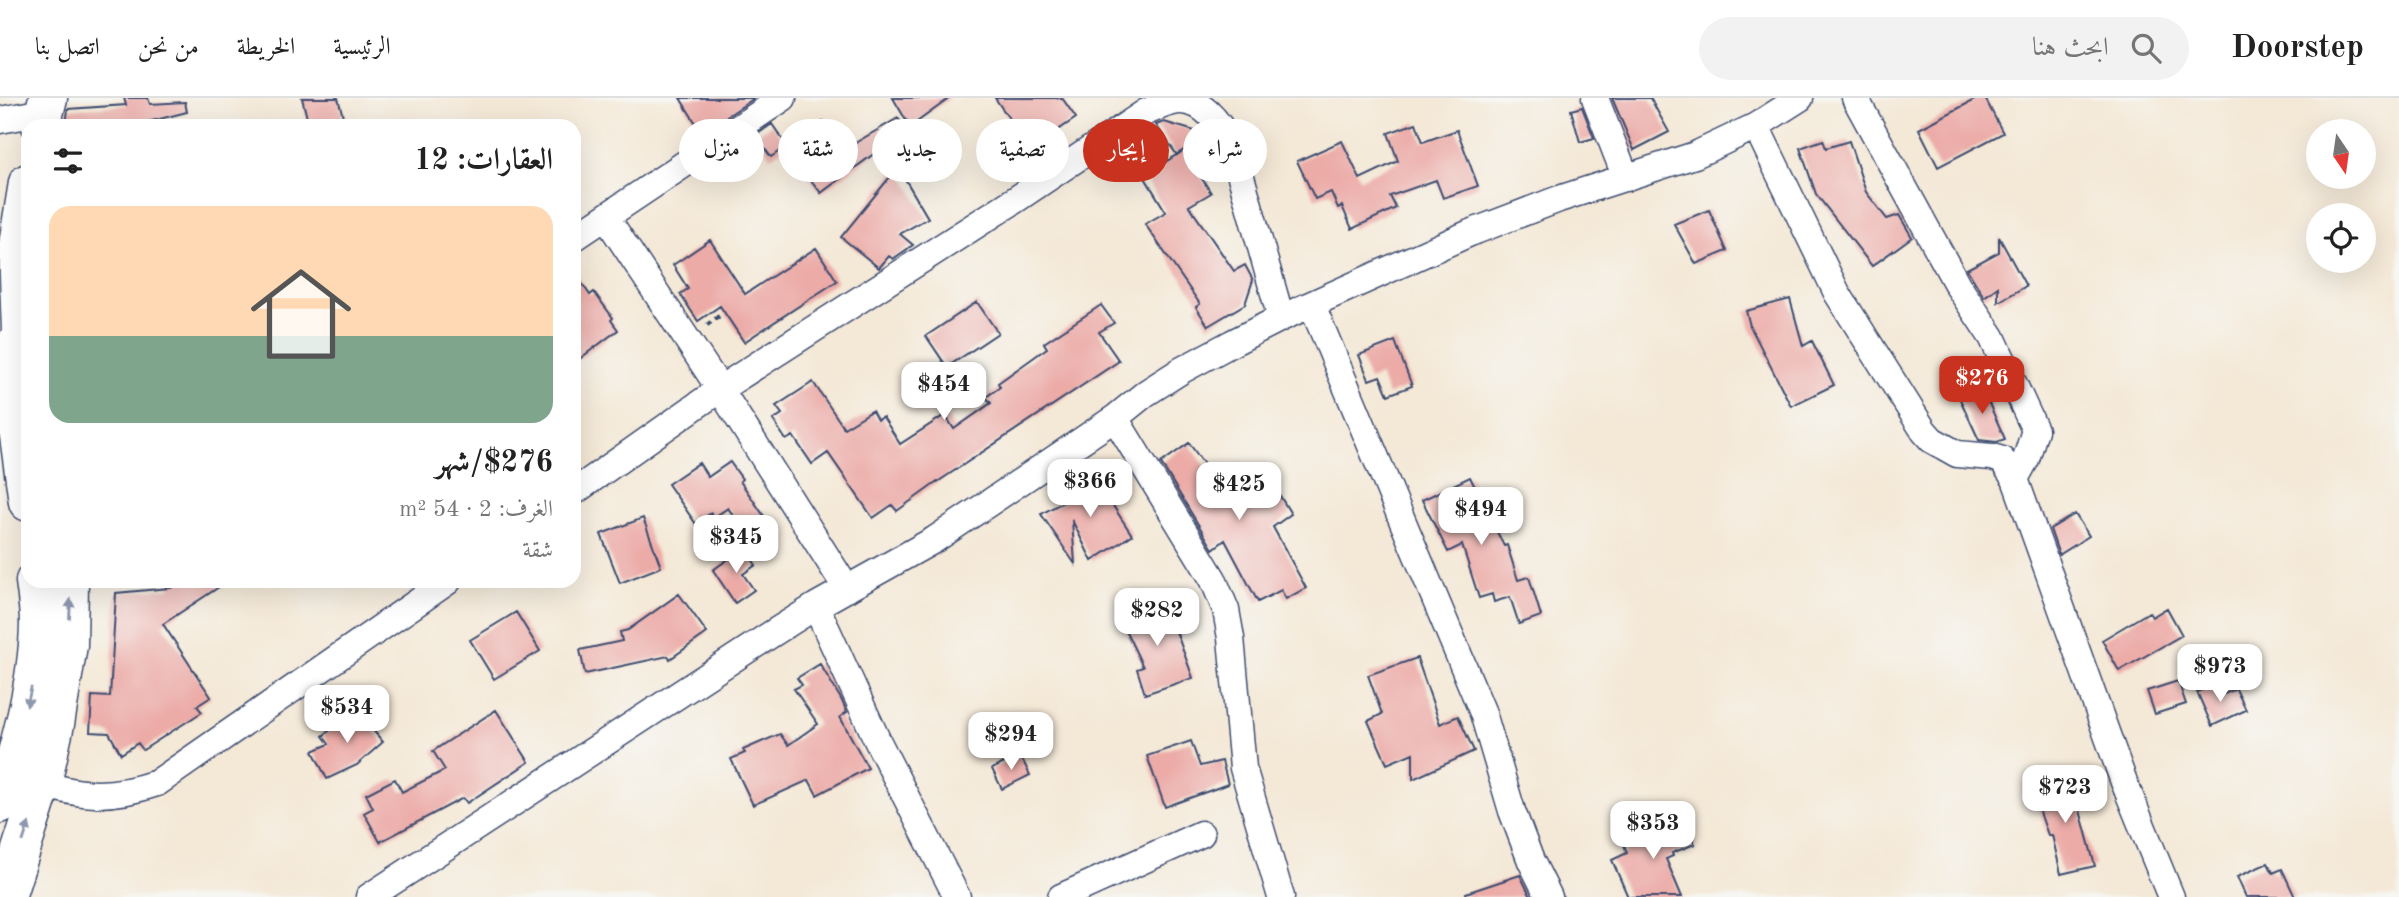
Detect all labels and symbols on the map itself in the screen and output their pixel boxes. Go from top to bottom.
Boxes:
north arrow [2306,119,2376,189]
pin: $276 [1941,356,2023,416]
pin: $454 [903,362,985,422]
pin: $366 [1049,460,1131,519]
pin: $425 [1198,462,1280,522]
pin: $494 [1440,488,1522,547]
pin: $345 [695,516,777,575]
pin: $282 [1116,588,1198,648]
one-way arrow [65,598,76,620]
pin: $973 [2179,644,2261,704]
one-way arrow [24,686,35,708]
pin: $534 [306,686,388,745]
pin: $294 [970,712,1052,772]
pin: $723 [2024,766,2106,825]
pin: $353 [1612,802,1694,861]
one-way arrow [22,821,32,842]

